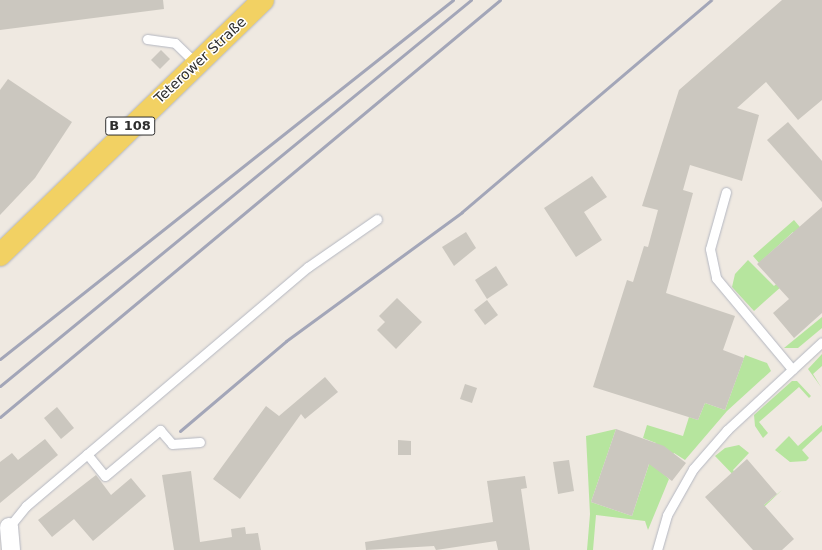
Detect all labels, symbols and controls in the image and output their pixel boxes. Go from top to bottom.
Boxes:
street label: Teterower Straße [151,13,249,107]
road number: B 108 [105,115,155,137]

